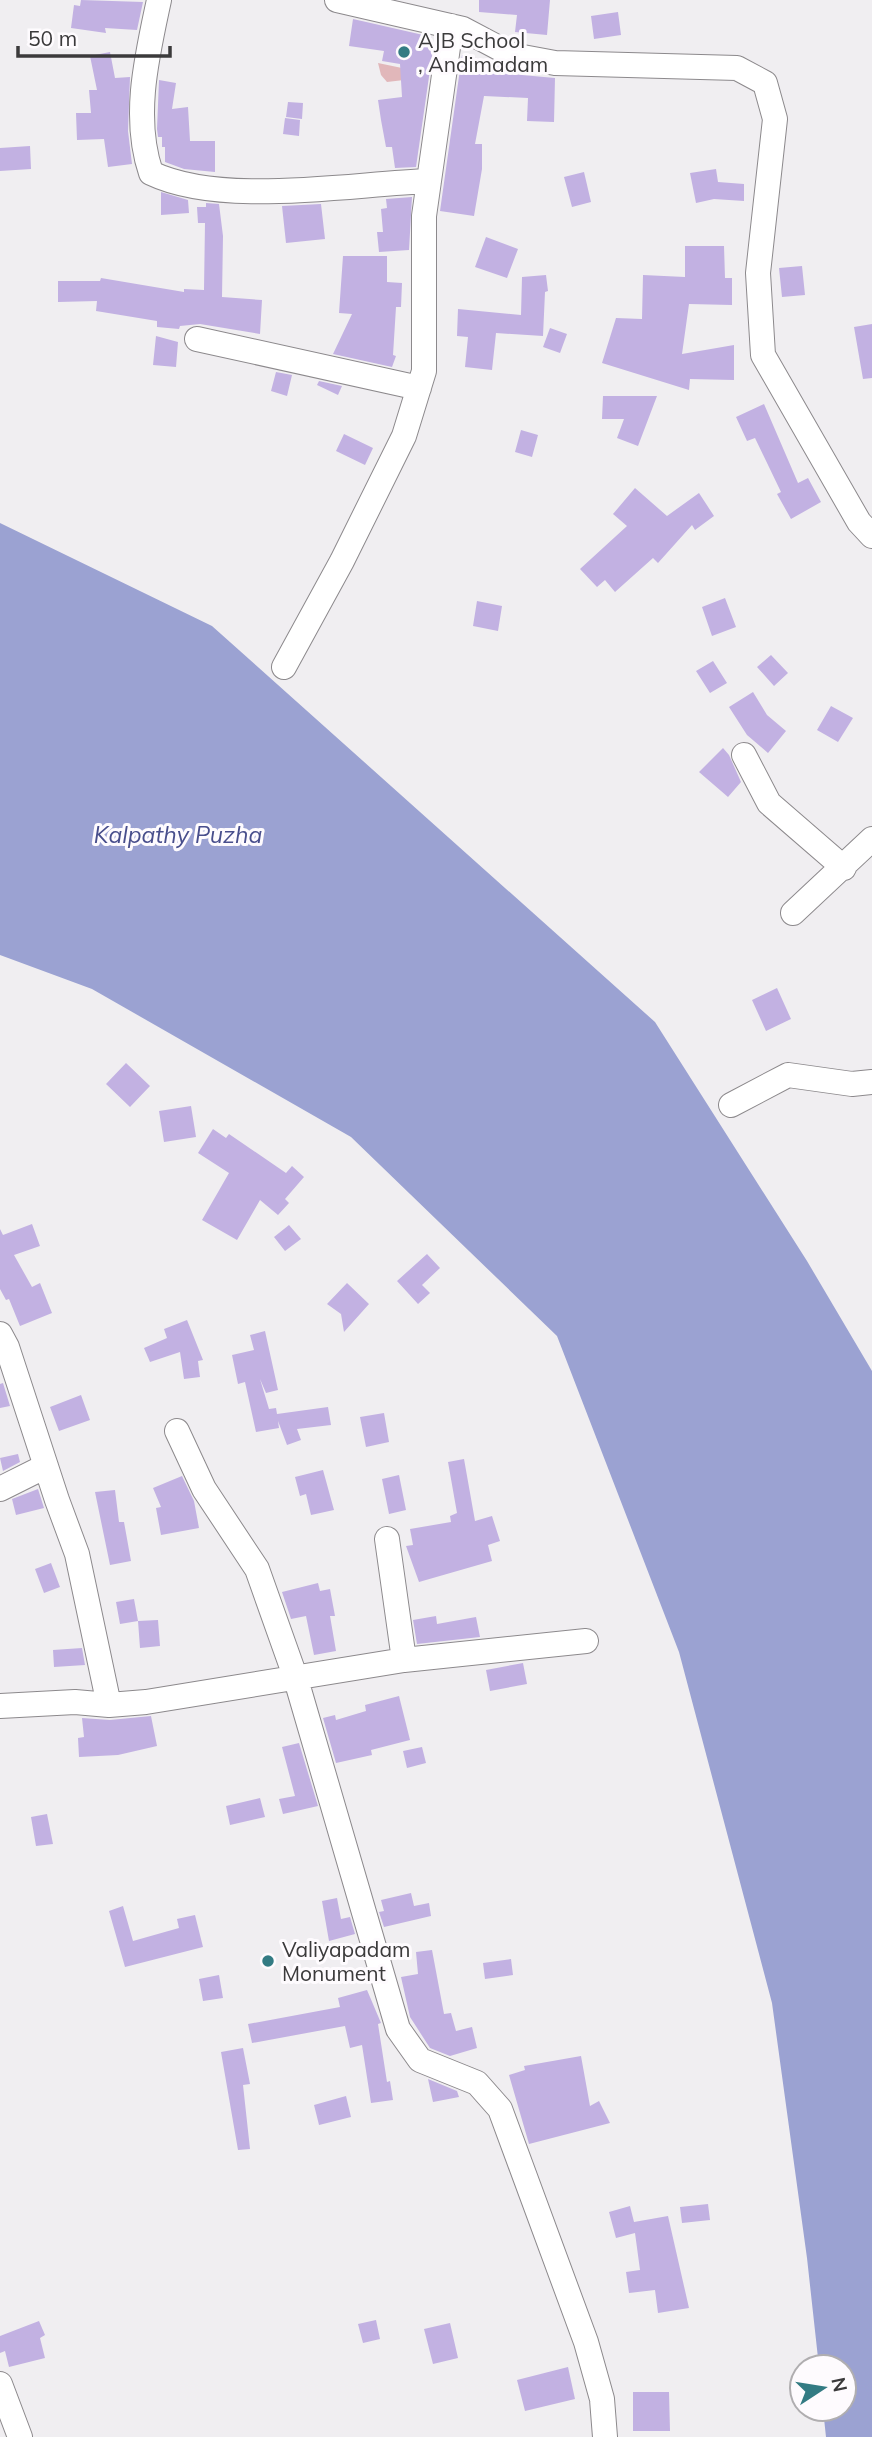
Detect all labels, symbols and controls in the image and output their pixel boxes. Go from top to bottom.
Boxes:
scale bar [18,14,170,58]
text: 50 m [28,25,77,51]
place label: AJB School , Andimadam [418,27,548,77]
marker: AJB School , Andimadam [396,44,412,60]
water label: Kalpathy Puzha [94,820,262,849]
place label: Valiyapadam Monument [282,1936,410,1986]
marker: Valiyapadam Monument [260,1953,276,1969]
north arrow [788,2353,858,2423]
text: N [826,2375,853,2394]

